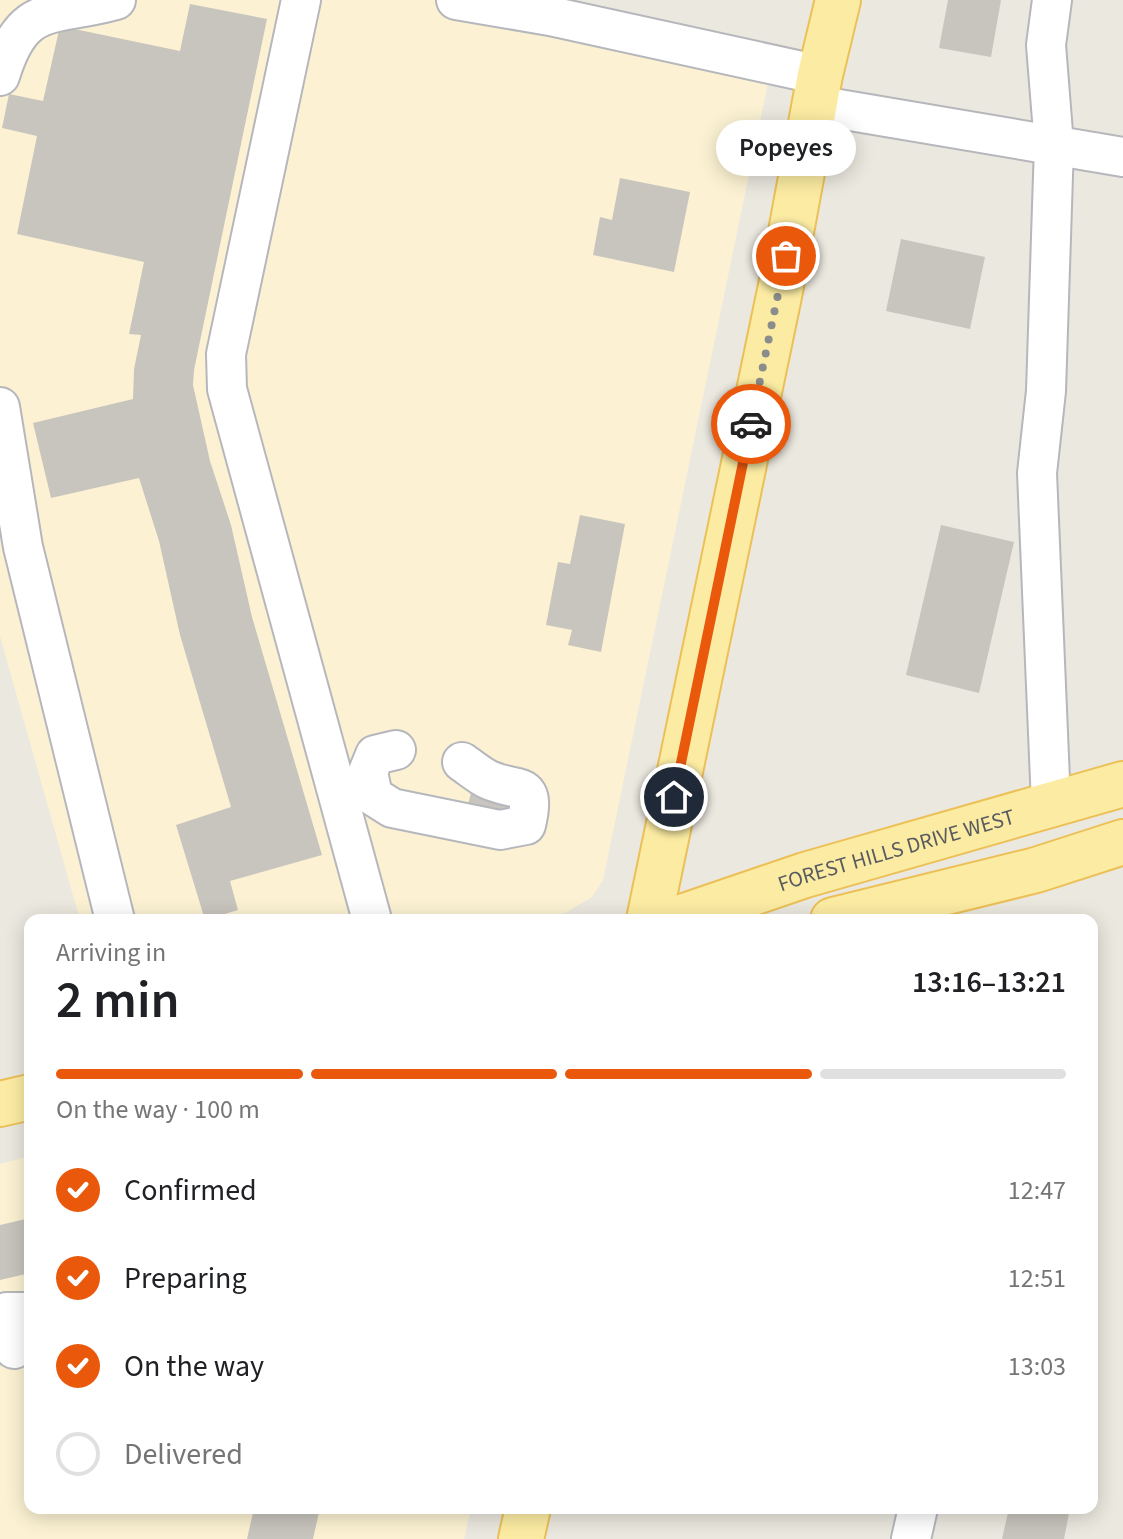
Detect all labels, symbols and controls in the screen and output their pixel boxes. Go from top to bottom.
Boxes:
callout: Popeyes [716,120,856,176]
text: Popeyes [739,129,833,166]
pin [752,222,820,290]
icon: bag [764,234,808,278]
courier [711,384,791,464]
icon: car [729,402,773,446]
pin [640,763,708,831]
icon: home [652,775,696,819]
street label: FOREST HILLS DRIVE WEST [774,801,1019,900]
text: Arriving in [56,934,166,971]
text: 13:16–13:21 [912,961,1066,1004]
text: 2 min [56,964,180,1038]
text: On the way · 100 m [56,1091,260,1128]
icon: check [56,1168,100,1212]
text: Confirmed [124,1169,257,1212]
text: 12:47 [1008,1172,1066,1209]
icon: check [56,1256,100,1300]
text: Preparing [124,1257,247,1300]
text: 12:51 [1008,1260,1066,1297]
icon: check [56,1344,100,1388]
text: On the way [124,1345,264,1388]
text: 13:03 [1008,1348,1066,1385]
text: Delivered [124,1433,243,1476]

